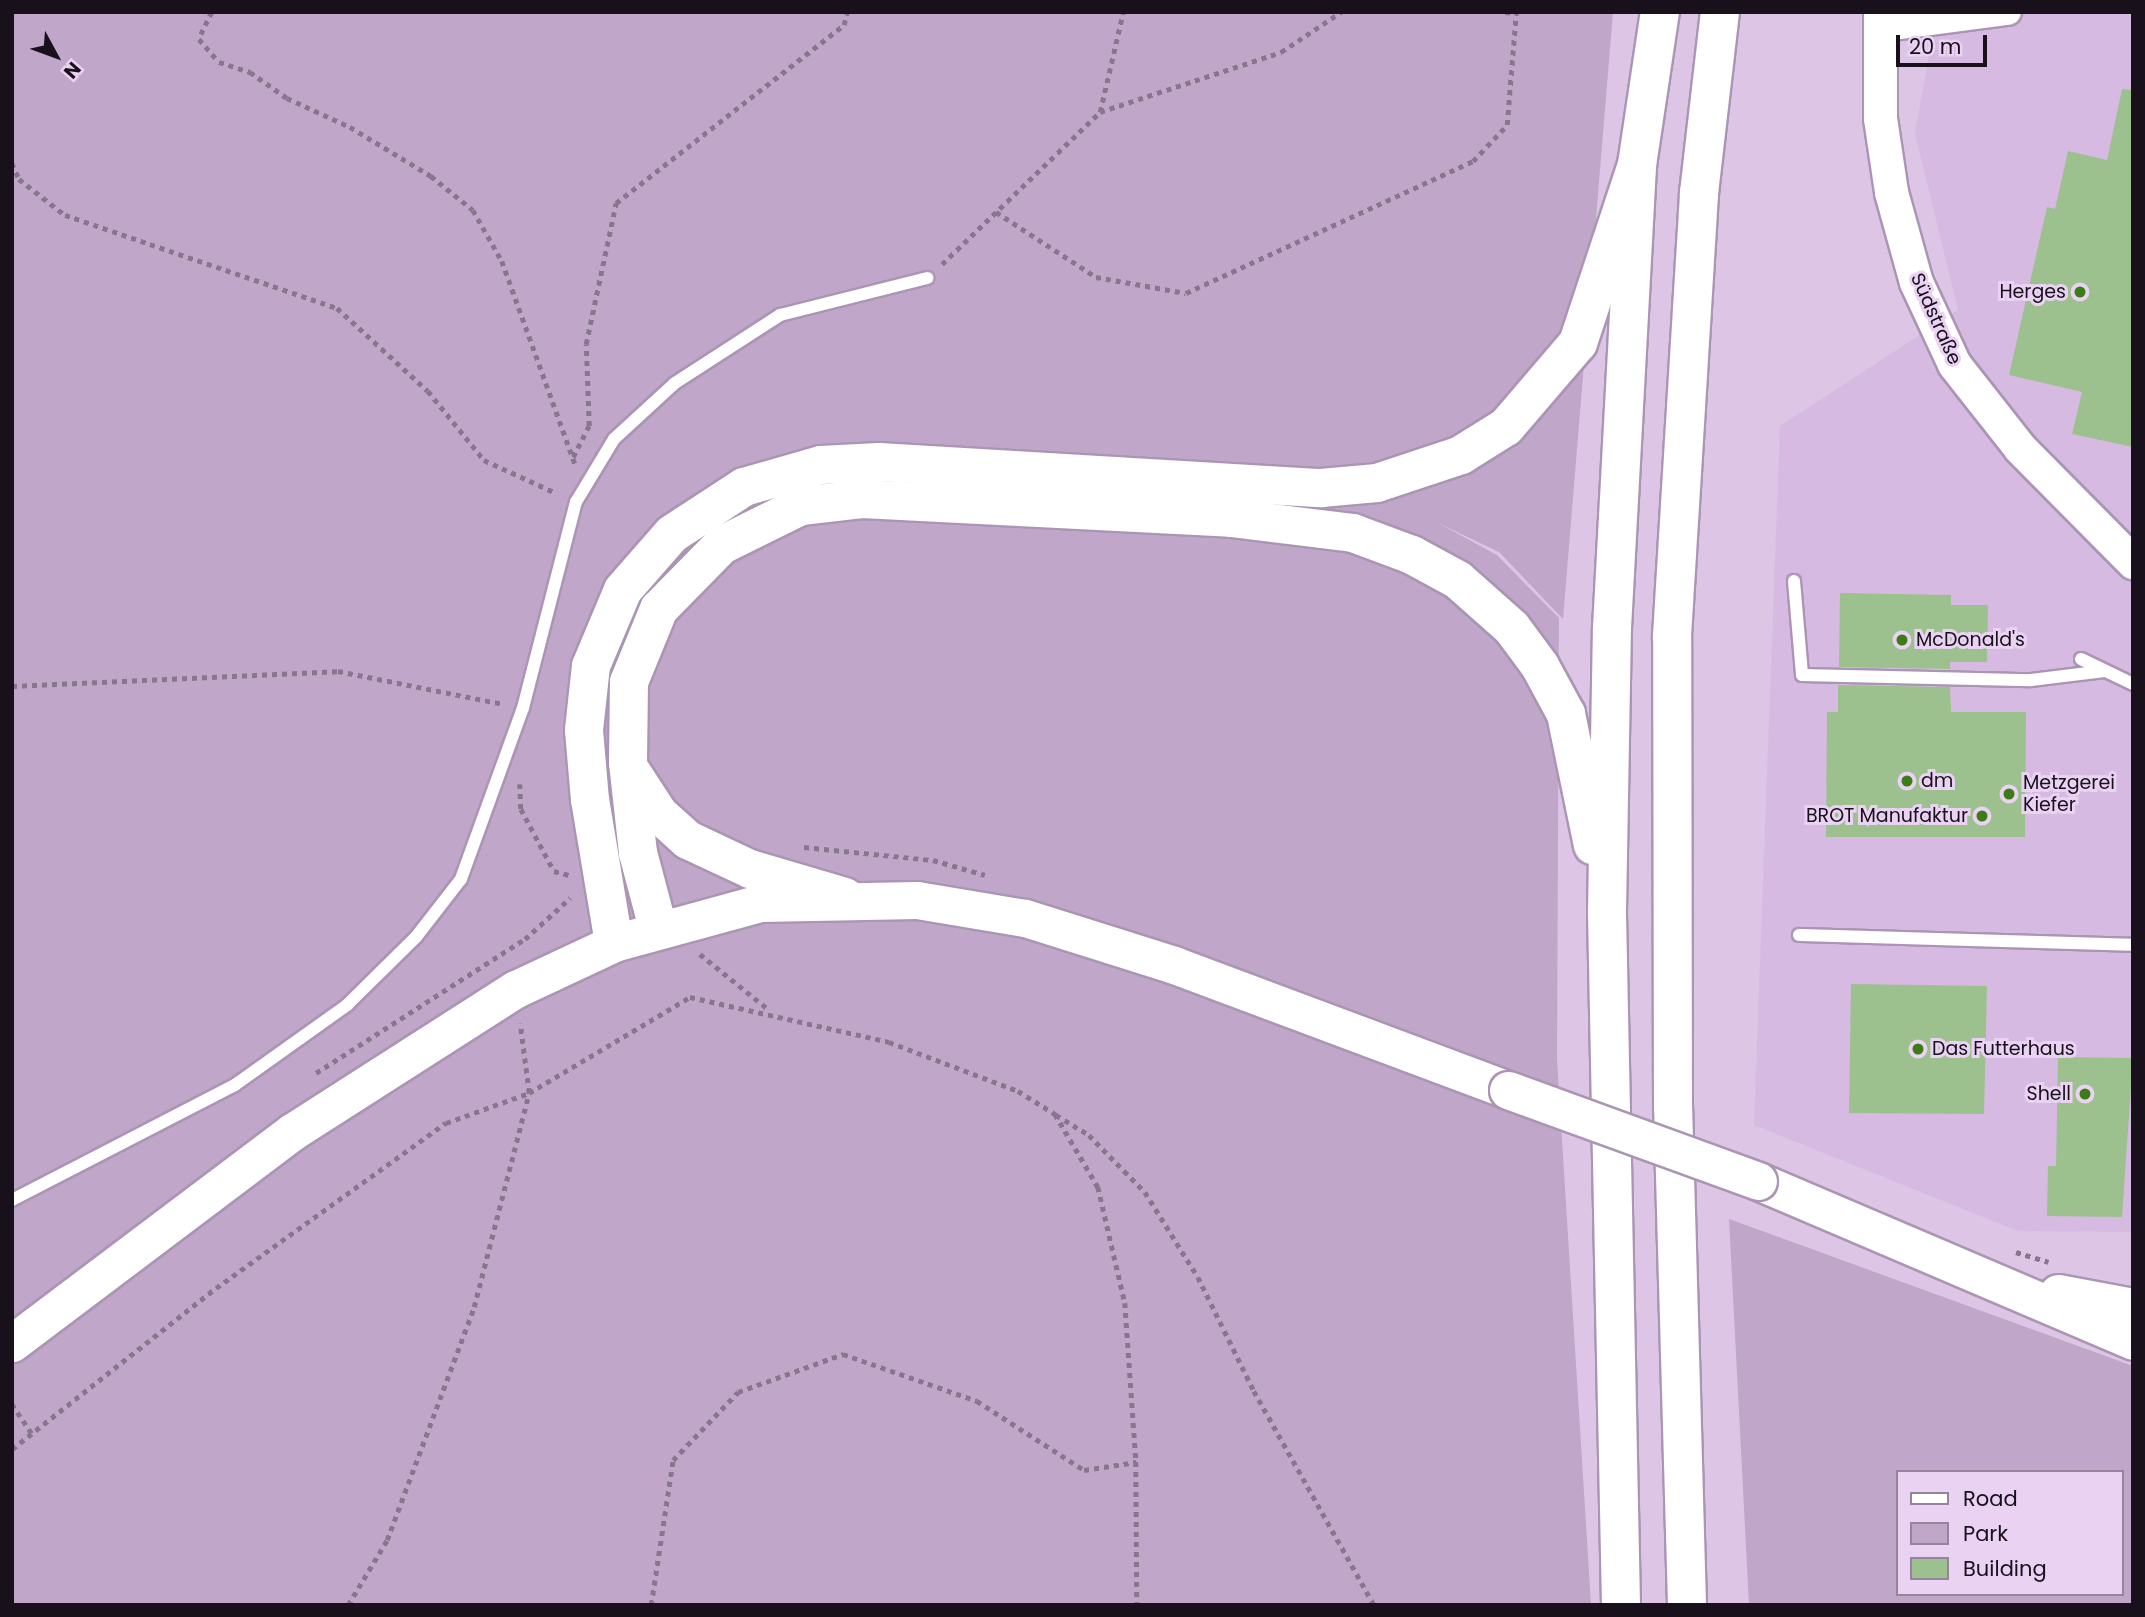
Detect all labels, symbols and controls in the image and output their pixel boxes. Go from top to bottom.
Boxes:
north arrow [21,21,91,91]
scale bar [1900,21,1991,65]
text: 20 m [1909,32,1962,61]
text: N [57,56,87,84]
street label: Südstraße [1906,270,1966,368]
place label: Herges [1999,281,2066,303]
marker: Herges [2072,284,2088,300]
place label: McDonald's [1916,629,2025,651]
marker: McDonald's [1894,632,1910,648]
place label: dm [1921,770,1953,792]
place label: Metzgerei Kiefer [2023,772,2115,816]
marker: dm [1899,773,1915,789]
marker: Metzgerei Kiefer [2001,786,2017,802]
place label: BROT Manufaktur [1806,805,1968,827]
marker: BROT Manufaktur [1974,808,1990,824]
place label: Das Futterhaus [1932,1038,2075,1060]
marker: Das Futterhaus [1910,1041,1926,1057]
place label: Shell [2027,1083,2071,1105]
marker: Shell [2077,1086,2093,1102]
legend [1896,1470,2124,1596]
text: Road [1963,1484,2018,1513]
text: Park [1963,1519,2008,1548]
text: Building [1963,1554,2047,1583]

